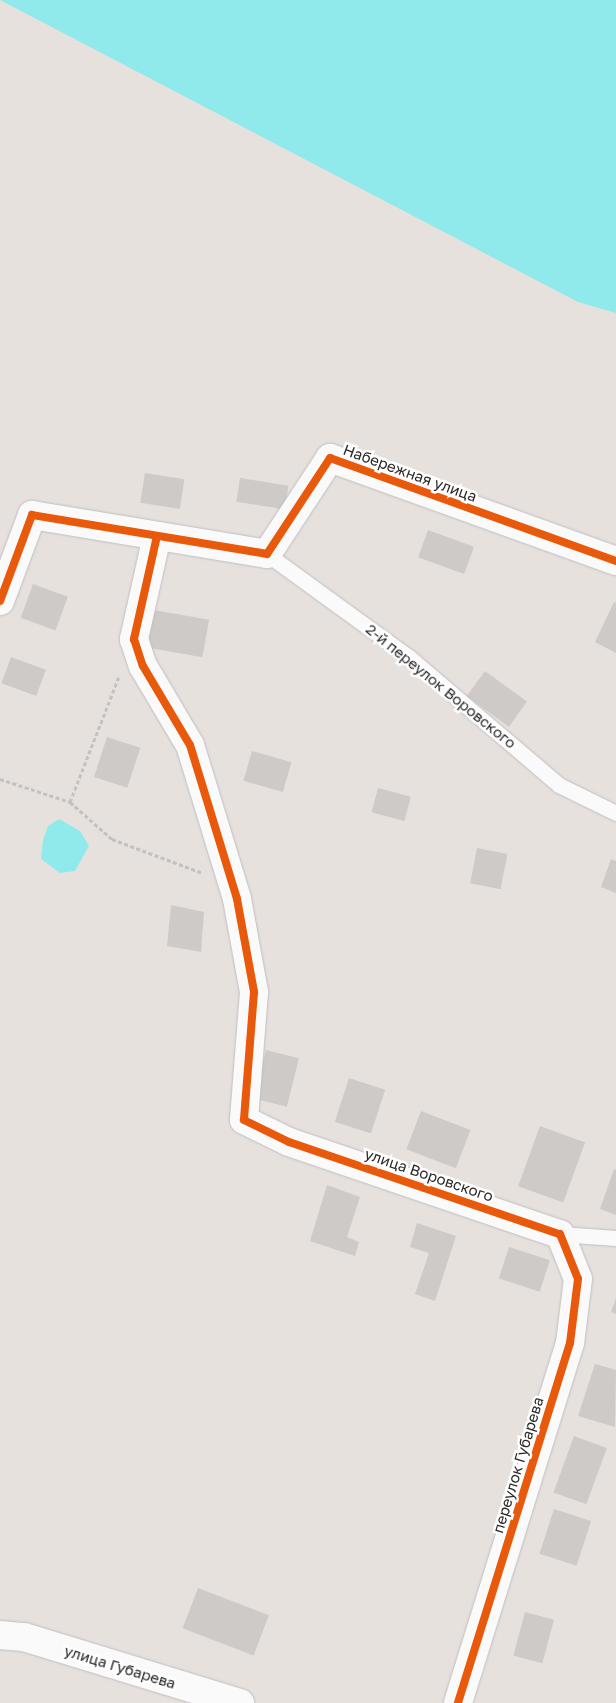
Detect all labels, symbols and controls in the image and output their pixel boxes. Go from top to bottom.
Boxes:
street label: Набережная улица [341,440,479,506]
street label: 2-й переулок Воровского [362,620,520,752]
street label: улица Воровского [362,1145,496,1205]
street label: переулок Губарева [489,1395,547,1535]
street label: улица Губарева [62,1641,178,1693]

